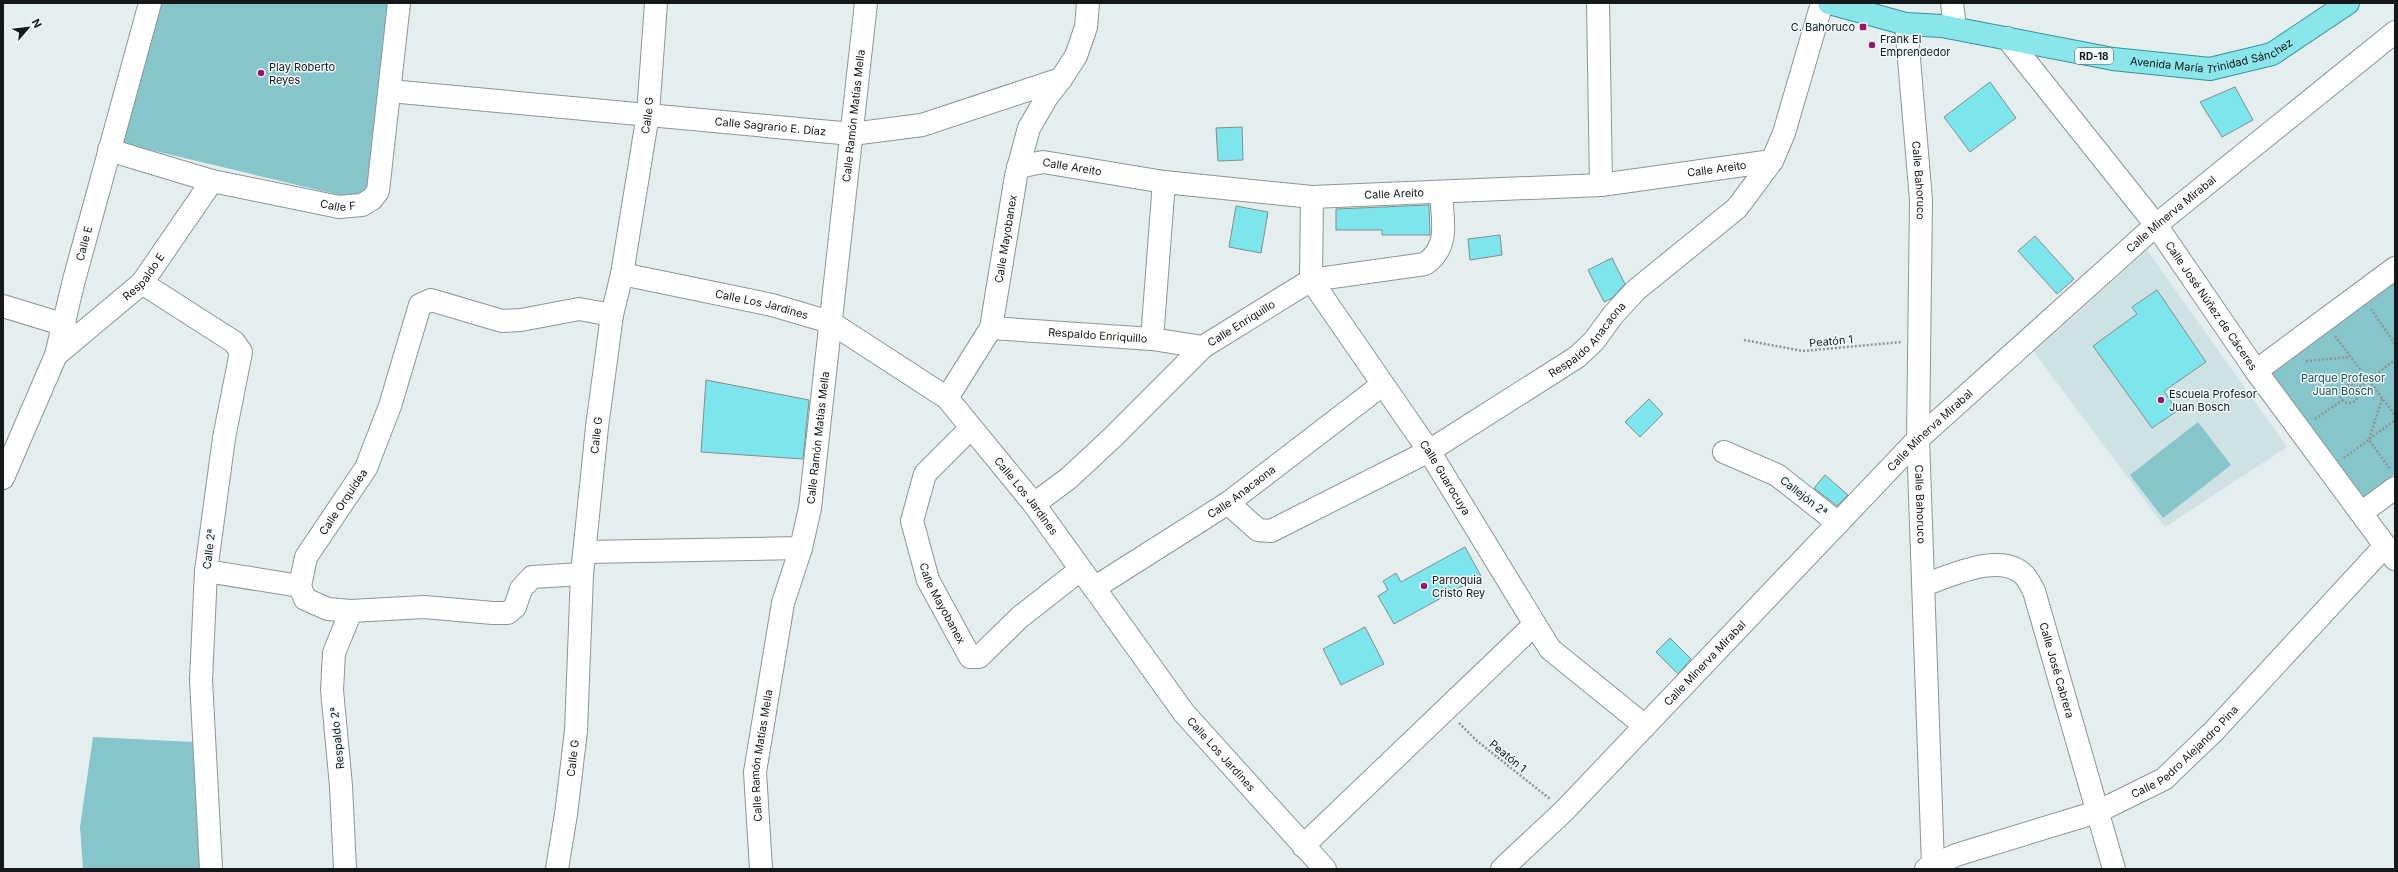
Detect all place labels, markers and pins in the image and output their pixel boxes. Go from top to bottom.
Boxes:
place label: C. Bahoruco [1791,20,1855,34]
marker: C. Bahoruco [1858,22,1868,32]
place label: Frank El Emprendedor [1880,32,1950,59]
marker: Frank El Emprendedor [1867,40,1877,50]
place label: Play Roberto Reyes [269,60,335,87]
marker: Play Roberto Reyes [256,68,266,78]
place label: Escuela Profesor Juan Bosch [2169,387,2257,414]
marker: Escuela Profesor Juan Bosch [2156,395,2166,405]
place label: Parroquia Cristo Rey [1432,573,1485,600]
marker: Parroquia Cristo Rey [1419,581,1429,591]

